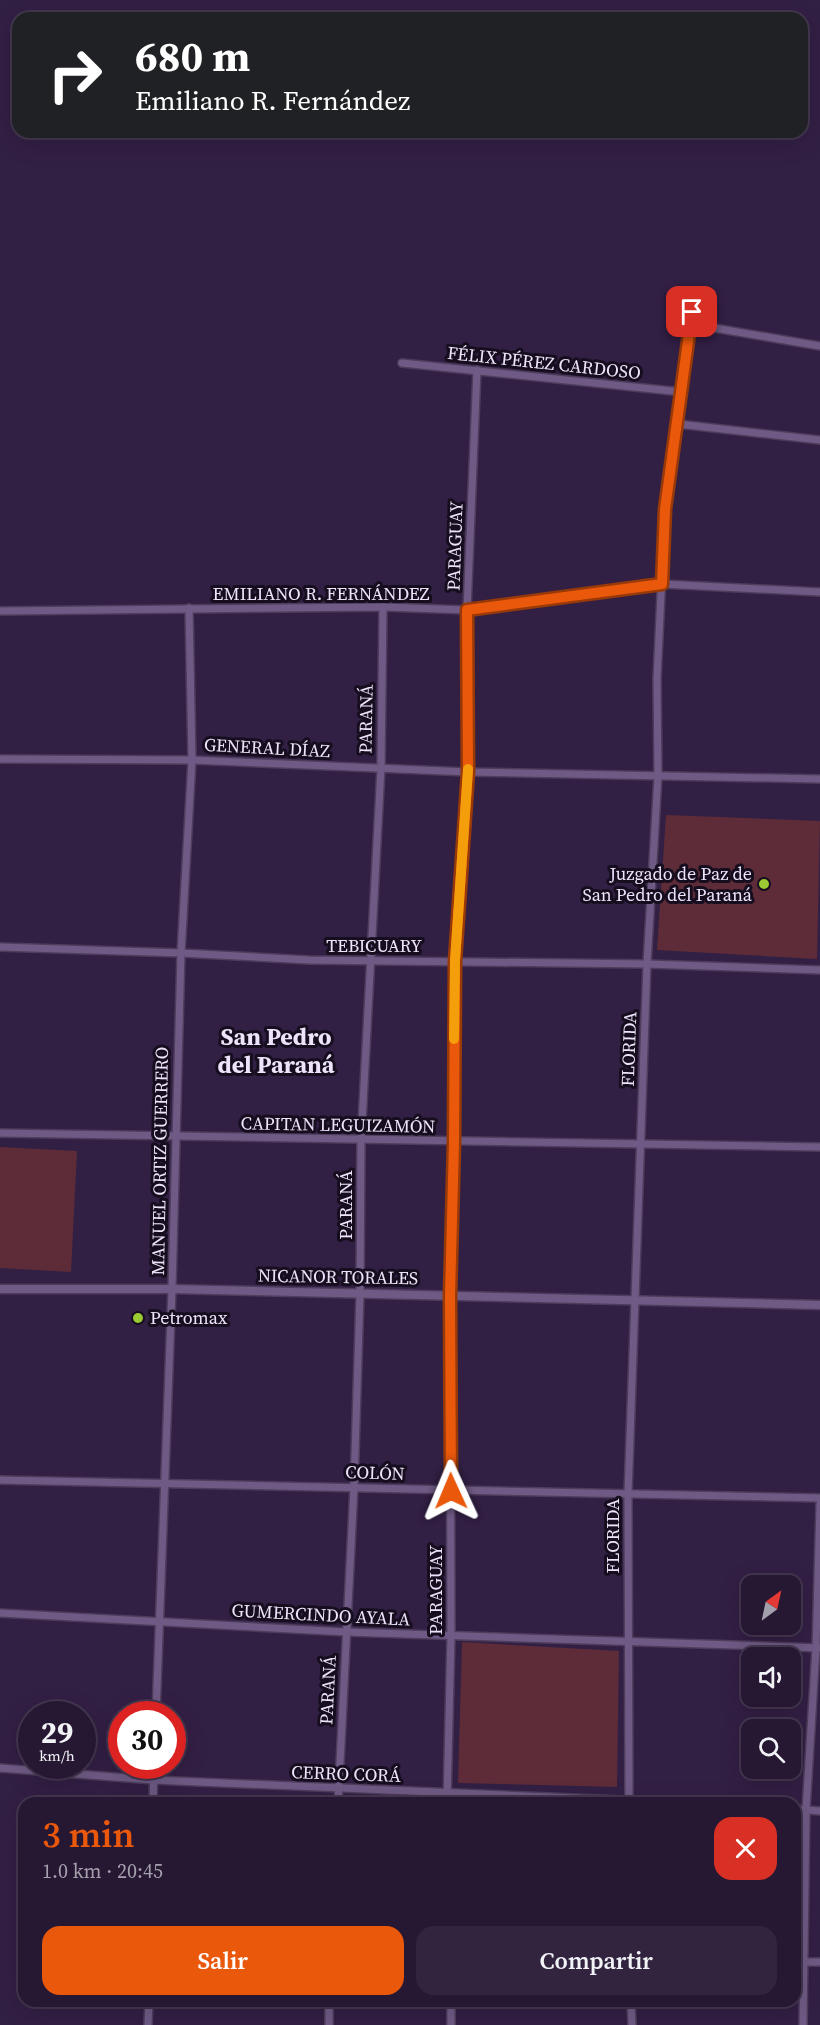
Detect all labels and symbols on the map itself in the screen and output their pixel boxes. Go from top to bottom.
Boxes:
pin [666,286,717,337]
street label: FÉLIX PÉREZ CARDOSO [446,340,642,385]
street label: PARAGUAY [440,500,469,591]
street label: EMILIANO R. FERNÁNDEZ [213,581,429,606]
street label: PARANÁ [352,684,379,754]
street label: GENERAL DÍAZ [203,732,331,763]
place label: Juzgado de Paz de San Pedro del Paraná [582,861,753,907]
marker: Juzgado de Paz de San Pedro del Paraná [757,877,771,891]
street label: TEBICUARY [326,933,422,958]
street label: FLORIDA [615,1011,642,1087]
district label: San Pedro del Paraná [218,1020,335,1081]
street label: MANUEL ORTIZ GUERRERO [145,1046,174,1276]
street label: CAPITAN LEGUIZAMÓN [240,1110,436,1139]
street label: PARANÁ [333,1170,358,1240]
street label: NICANOR TORALES [258,1263,418,1290]
place label: Petromax [150,1305,228,1330]
marker: Petromax [131,1311,145,1325]
street label: COLÓN [345,1459,405,1486]
position arrow [419,1459,483,1523]
street label: FLORIDA [600,1498,625,1573]
street label: PARAGUAY [423,1545,448,1635]
north arrow [741,1575,801,1635]
street label: GUMERCINDO AYALA [231,1597,411,1632]
street label: PARANÁ [313,1655,342,1725]
speed limit sign: 30 [108,1701,186,1779]
street label: CERRO CORÁ [291,1759,401,1788]

